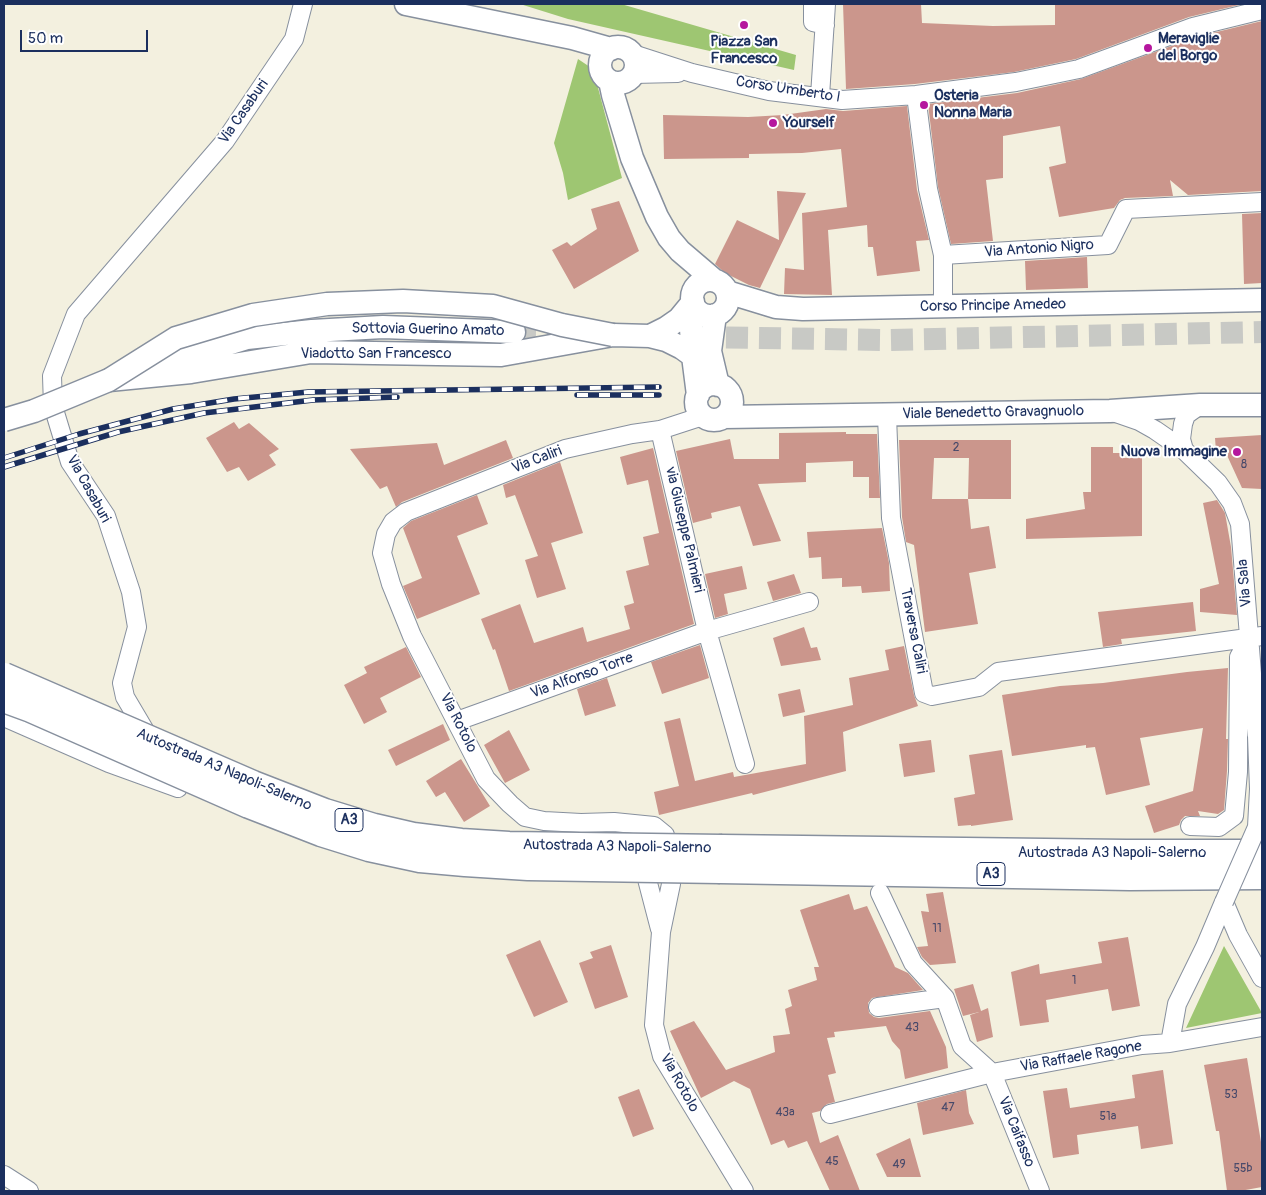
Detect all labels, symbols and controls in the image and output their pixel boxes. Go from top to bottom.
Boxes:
marker: Piazza San Francesco [738,19,750,31]
scale bar [22,20,150,52]
text: 50 m [28,29,63,48]
place label: Meraviglie del Borgo [1158,30,1219,65]
place label: Piazza San Francesco [710,33,778,68]
marker: Meraviglie del Borgo [1142,42,1154,54]
street label: Corso Umberto I [734,73,842,107]
street label: Via Casaburi [215,76,273,148]
place label: Osteria Nonna Maria [934,87,1012,122]
marker: Osteria Nonna Maria [918,99,930,111]
place label: Yourself [783,114,835,132]
marker: Yourself [767,117,779,129]
street label: Via Antonio Nigro [984,236,1094,262]
street label: Corso Principe Amedeo [920,296,1066,316]
street label: Sottovia Guerino Amato [351,320,505,340]
street label: Viadotto San Francesco [301,345,451,363]
street label: Viale Benedetto Gravagnuolo [902,402,1084,424]
house number: 2 [953,441,959,455]
street label: Via Caliri [509,442,565,478]
place label: Nuova Immagine [1120,443,1227,461]
marker: Nuova Immagine [1231,446,1243,458]
street label: Via Casaburi [62,452,114,526]
house number: 8 [1241,458,1247,472]
street label: via Giuseppe Palmieri [661,465,707,595]
street label: Via Sala [1234,558,1256,608]
street label: Traversa Caliri [896,587,930,675]
street label: Via Alfonso Torre [528,649,636,703]
street label: Via Rotolo [435,690,481,756]
street label: Autostrada A3 Napoli-Salerno [134,725,314,815]
road number: A3 [335,808,363,832]
street label: Autostrada A3 Napoli-Salerno [523,836,711,858]
street label: Autostrada A3 Napoli-Salerno [1018,844,1206,862]
road number: A3 [977,862,1005,886]
house number: 11 [932,922,942,936]
house number: 1 [1072,974,1076,988]
house number: 43 [905,1021,919,1035]
street label: Via Raffaele Ragone [1019,1037,1143,1077]
street label: Via Rotolo [656,1050,702,1116]
house number: 53 [1224,1088,1238,1102]
street label: Via Caifasso [994,1094,1038,1170]
house number: 47 [941,1101,955,1115]
house number: 43a [775,1106,795,1120]
house number: 51a [1100,1110,1116,1124]
house number: 45 [825,1155,839,1169]
house number: 49 [892,1158,906,1172]
house number: 55b [1234,1162,1252,1176]

